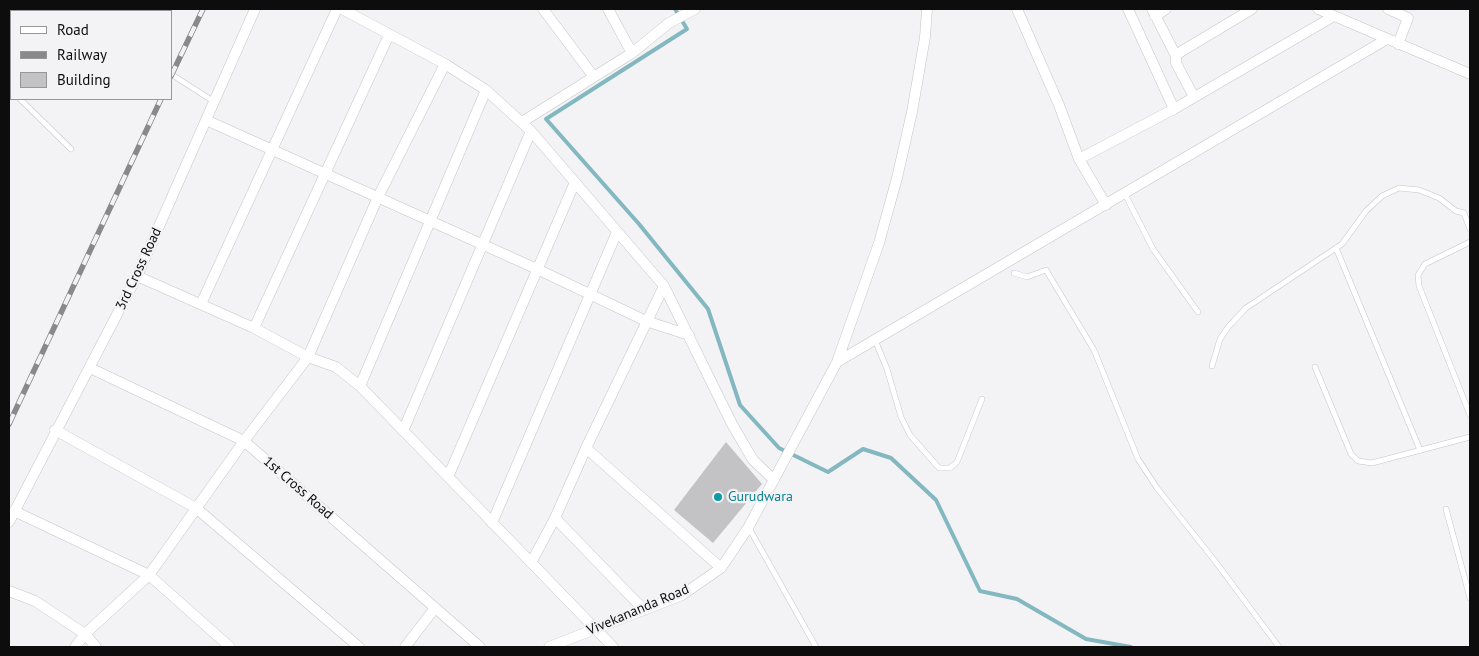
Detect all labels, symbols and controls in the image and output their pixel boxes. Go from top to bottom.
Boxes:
legend [10,10,172,100]
text: Road [57,20,89,39]
text: Railway [57,45,107,64]
text: Building [57,70,111,89]
street label: 3rd Cross Road [113,225,165,313]
street label: 1st Cross Road [260,453,336,523]
place label: Gurudwara [728,489,793,505]
marker: Gurudwara [712,491,724,503]
street label: Vivekananda Road [584,581,692,639]

